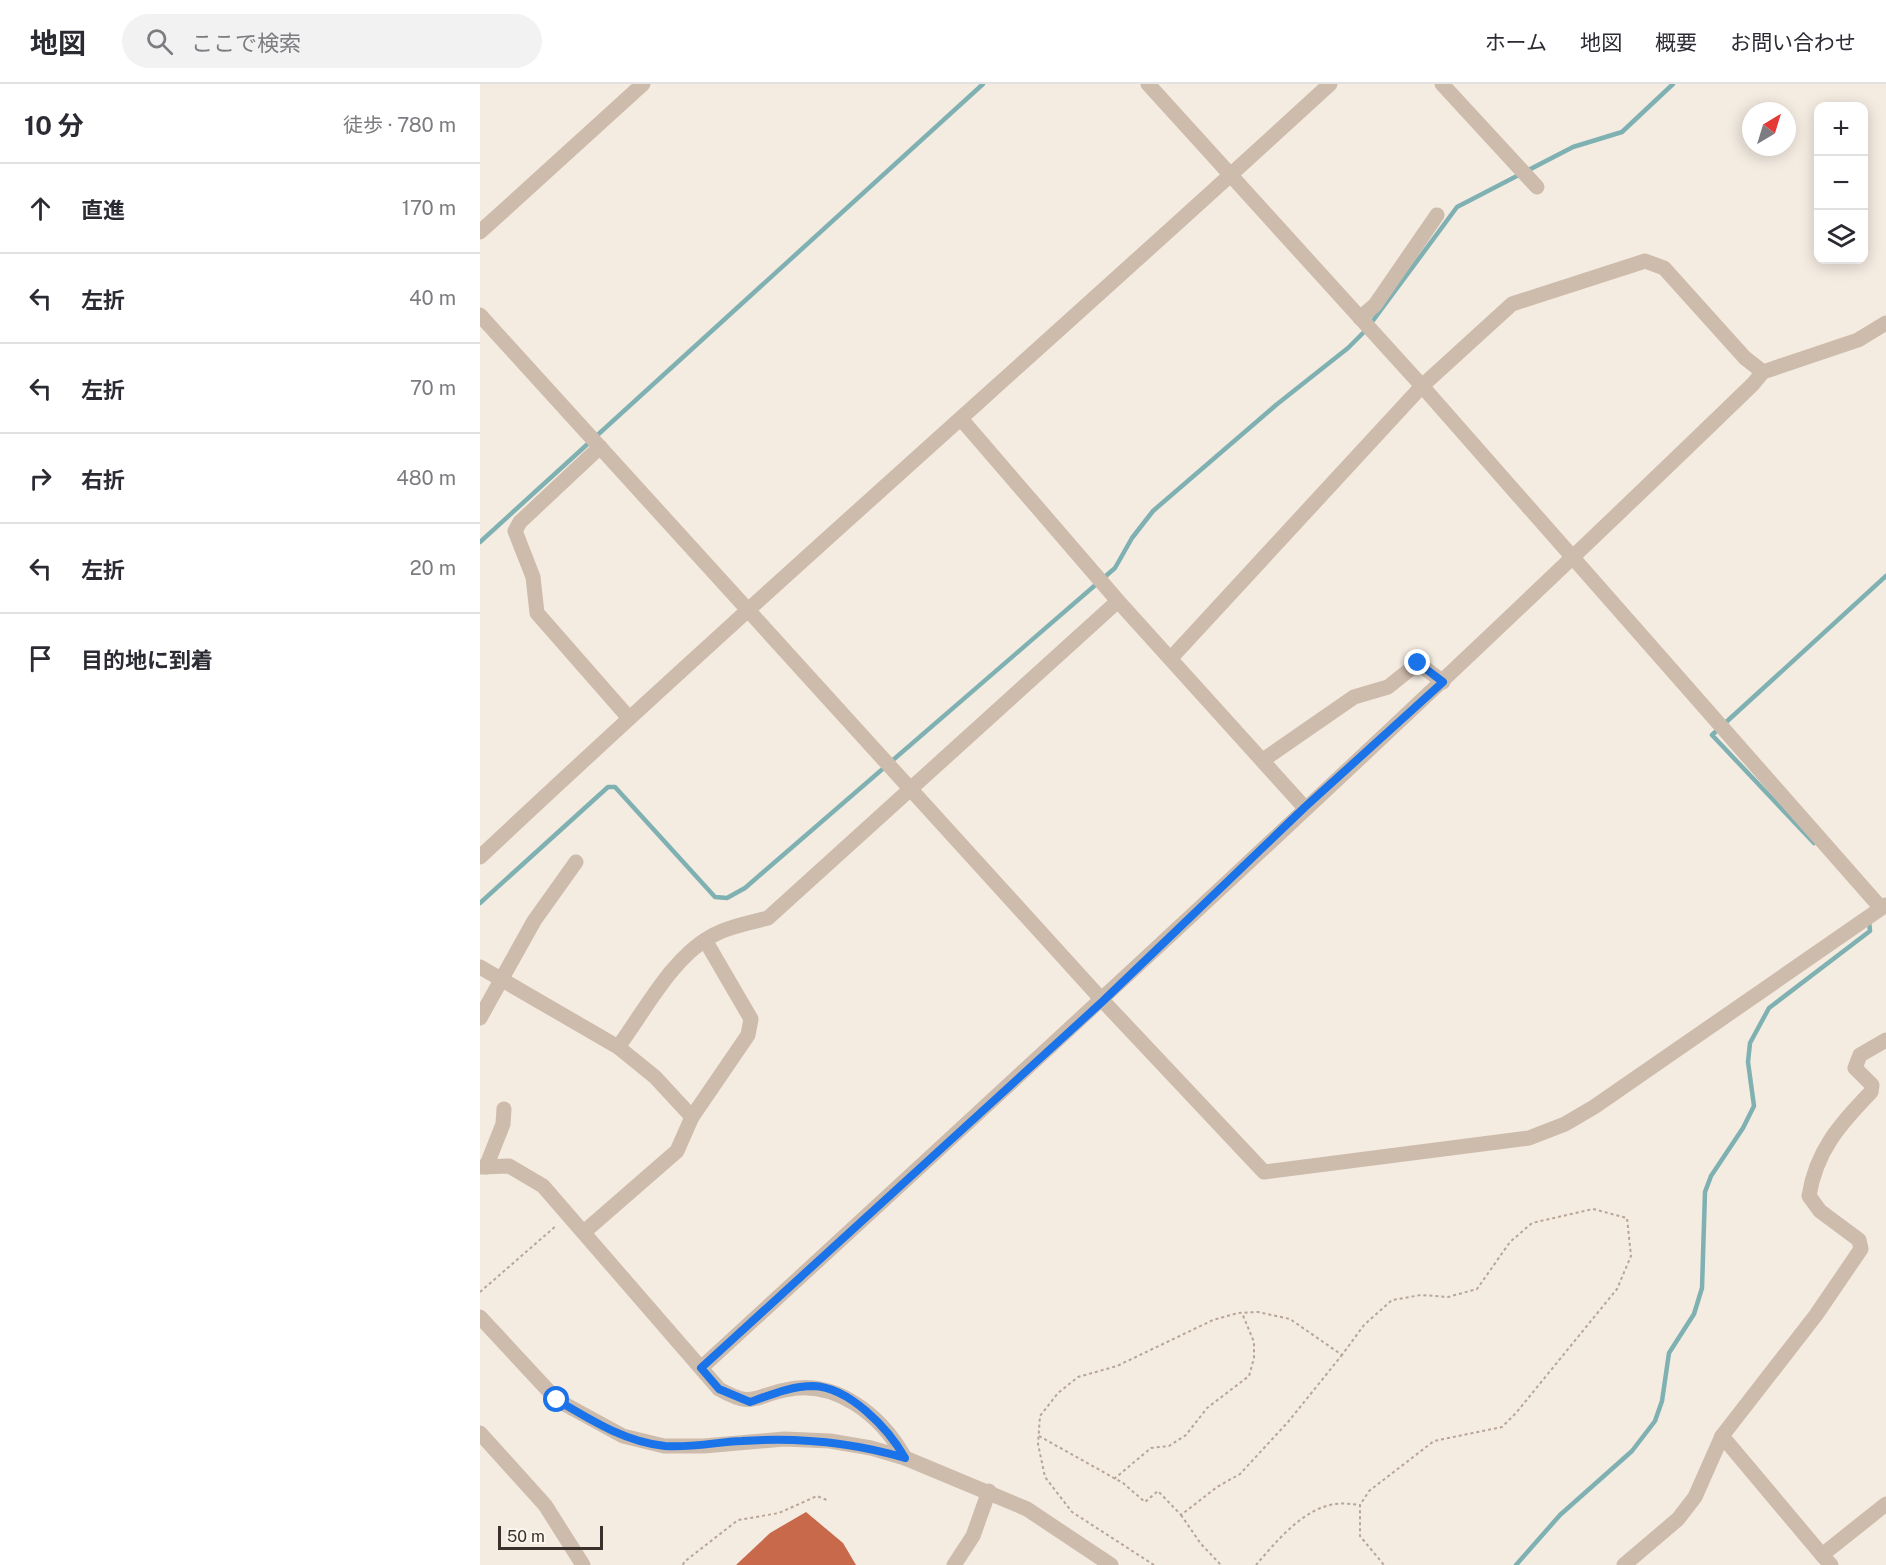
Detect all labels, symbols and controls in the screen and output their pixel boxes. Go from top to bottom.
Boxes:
search box [122,14,542,68]
icon: search [143,25,176,58]
text: 地図 [30,26,86,59]
text: ここで検索 [191,30,301,56]
text: ホーム [1485,30,1547,55]
text: 地図 [1580,30,1622,55]
text: 概要 [1655,30,1697,55]
text: お問い合わせ [1730,30,1856,55]
north arrow [1742,102,1796,156]
map controls [1814,102,1868,264]
button: + [1814,102,1868,156]
text: 10 分 [24,110,84,141]
text: 徒歩 · 780 m [343,113,456,137]
button: − [1814,156,1868,210]
icon: ahead [24,192,57,225]
text: 170 m [402,196,456,220]
text: 直進 [81,197,125,223]
button: layers [1814,210,1868,264]
icon: left [24,282,57,315]
text: 40 m [409,286,456,310]
text: 左折 [81,287,125,313]
icon: left [24,372,57,405]
text: 70 m [410,376,456,400]
text: 左折 [81,377,125,403]
icon: right [24,462,57,495]
text: 480 m [396,466,456,490]
text: 右折 [81,467,125,493]
icon: left [24,552,57,585]
text: 20 m [410,556,456,580]
text: 左折 [81,557,125,583]
icon: arrive [24,642,57,675]
text: 目的地に到着 [81,647,213,673]
route end [1404,649,1430,675]
route start [543,1386,569,1412]
scale bar [498,1523,603,1550]
text: 50 m [507,1527,545,1546]

